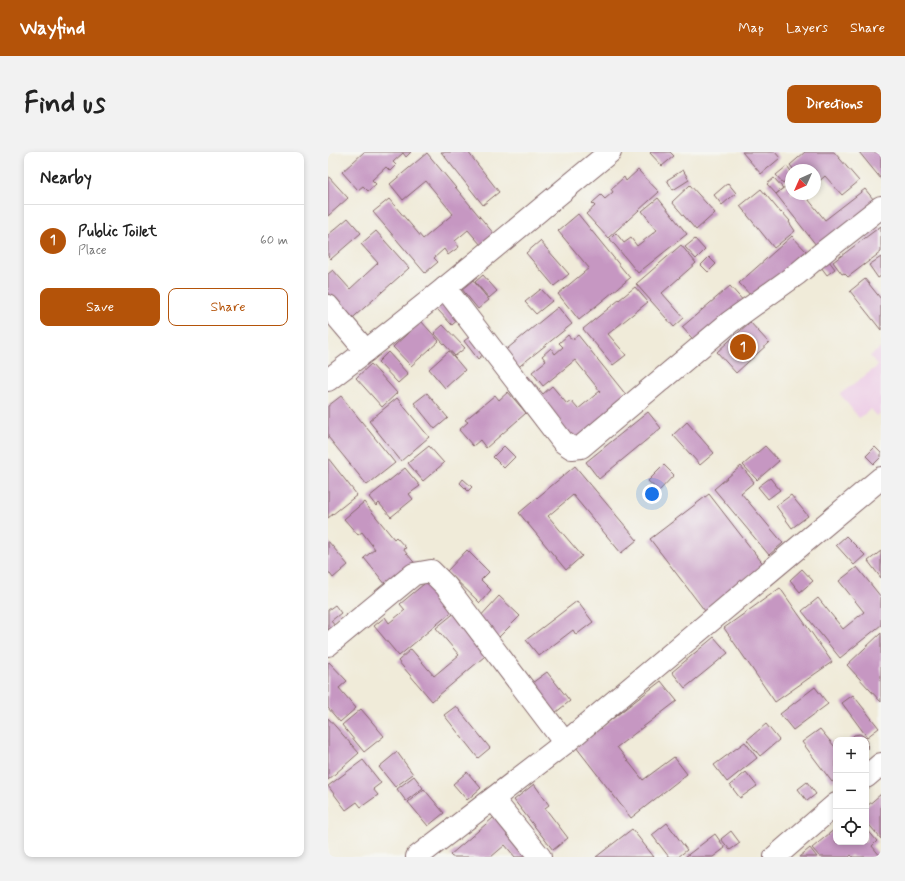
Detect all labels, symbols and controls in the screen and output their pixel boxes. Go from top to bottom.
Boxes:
text: Wayfind [20,16,85,41]
text: Map [738,19,764,37]
text: Layers [786,19,828,37]
text: Share [850,19,885,37]
button: Directions [787,85,881,123]
text: Find us [24,86,105,123]
north arrow [785,164,821,200]
text: Nearby [40,167,92,189]
text: Public Toilet [78,222,157,242]
text: 1 [50,232,56,249]
text: 60 m [260,232,288,249]
text: Place [78,242,107,259]
button: Save [40,288,160,326]
button: Share [168,288,288,326]
pin: 1 [730,332,756,362]
your location [642,484,662,504]
map controls [833,737,869,845]
button: + [833,737,869,773]
button: − [833,773,869,809]
button: locate [833,809,869,845]

